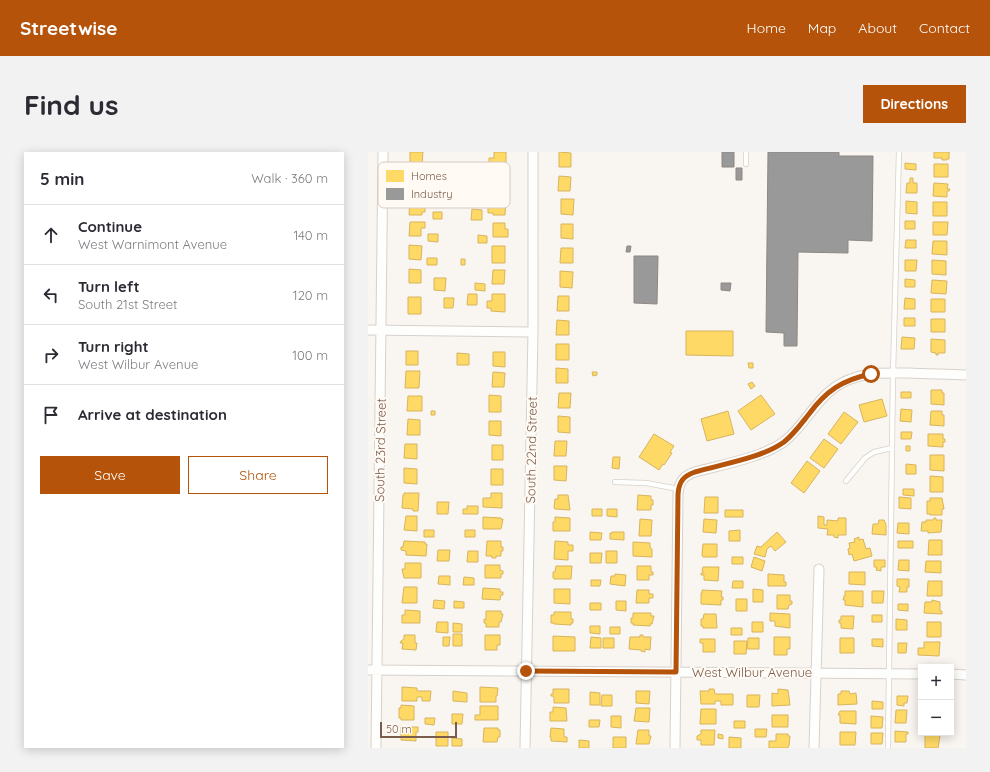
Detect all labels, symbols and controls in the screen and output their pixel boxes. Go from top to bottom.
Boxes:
text: Streetwise [20,16,117,40]
text: Home [747,19,786,37]
text: Map [808,19,836,37]
text: About [858,19,897,37]
text: Contact [919,19,970,37]
button: Directions [863,85,966,123]
text: Find us [24,87,118,122]
legend [378,162,510,208]
text: 5 min [40,168,84,189]
text: Homes [411,169,447,183]
text: Walk · 360 m [251,170,328,186]
text: Industry [411,187,453,201]
text: Continue [78,217,142,236]
icon: ahead [40,224,62,246]
text: 140 m [293,227,328,243]
text: West Warnimont Avenue [78,236,227,252]
text: Turn left [78,277,140,296]
icon: left [40,284,62,306]
text: 120 m [293,287,328,303]
text: South 21st Street [78,296,178,312]
text: Turn right [78,337,149,356]
icon: right [40,344,62,366]
text: 100 m [292,347,328,363]
text: West Wilbur Avenue [78,356,198,372]
route start [862,365,880,383]
street label: South 22nd Street [522,396,540,504]
street label: South 23rd Street [371,398,389,502]
icon: arrive [40,404,62,426]
text: Arrive at destination [78,405,227,424]
button: Save [40,456,180,494]
button: Share [188,456,328,494]
route end [517,662,535,680]
street label: West Wilbur Avenue [692,664,812,680]
map controls [918,664,954,736]
button: + [918,664,954,700]
button: − [918,700,954,736]
scale bar [380,720,457,739]
text: 50 m [386,722,412,736]

